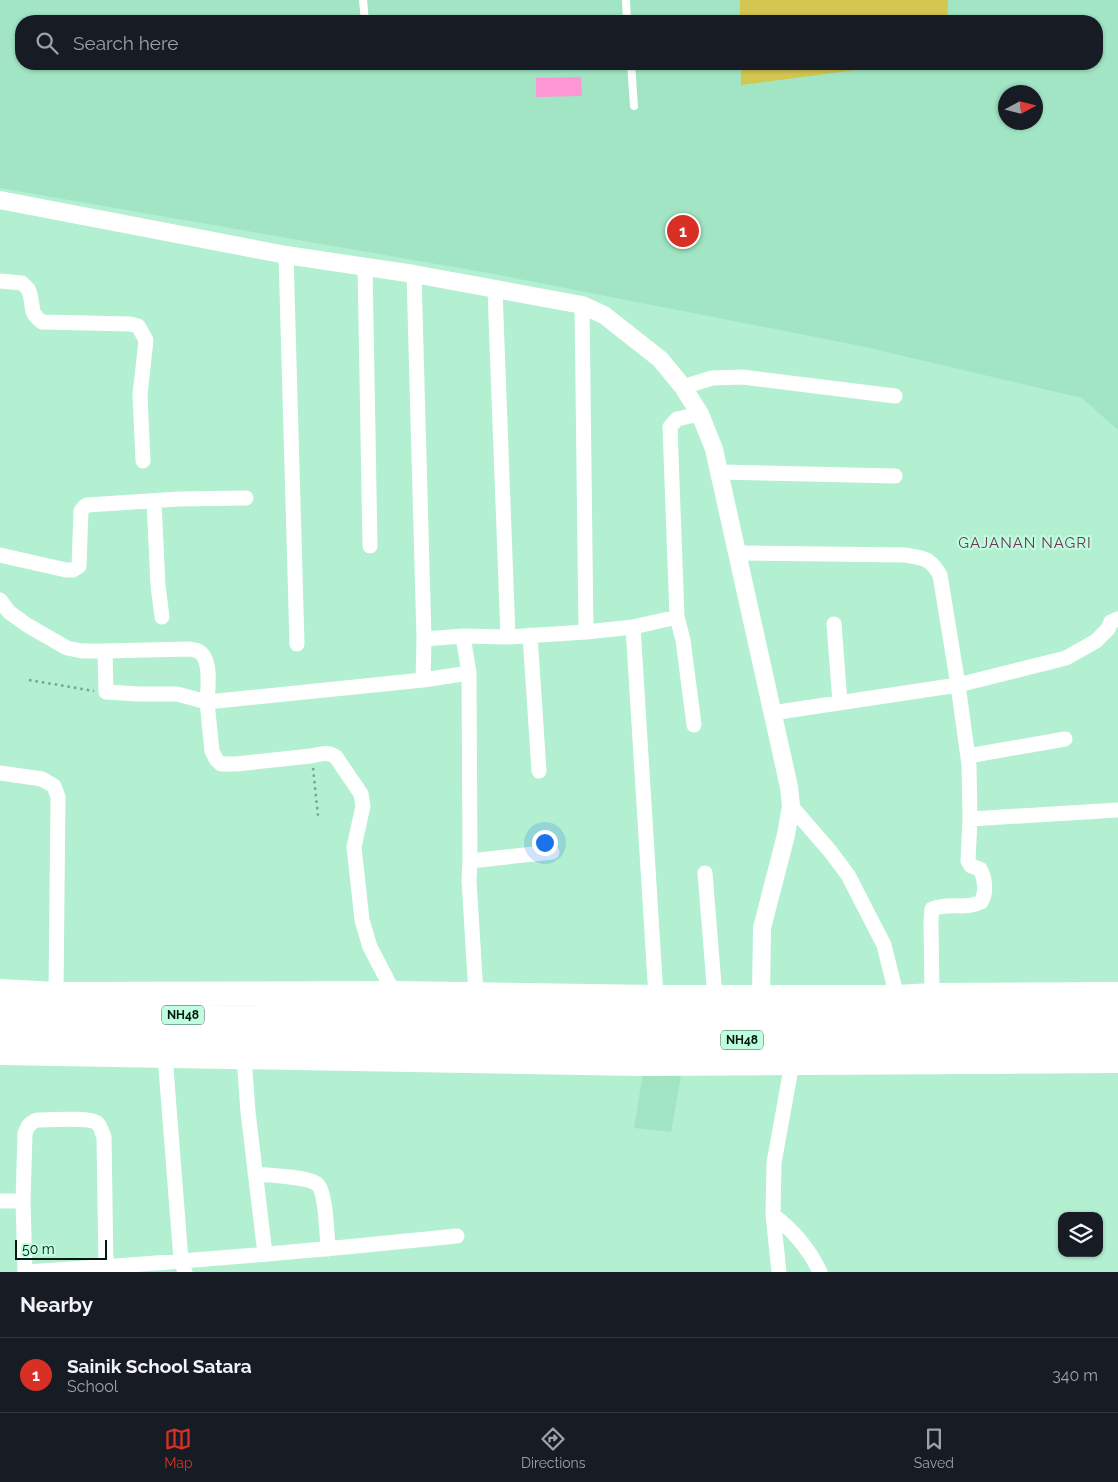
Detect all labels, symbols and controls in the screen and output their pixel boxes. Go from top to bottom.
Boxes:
search box [15,15,1103,70]
icon: search [33,29,61,57]
text: Search here [73,32,179,54]
north arrow [998,85,1043,130]
pin: 1 [667,212,699,250]
district label: GAJANAN NAGRI [958,534,1092,552]
your location [532,830,558,856]
road number: NH48 [162,1006,204,1024]
road number: NH48 [721,1030,763,1050]
map controls [1058,1212,1103,1257]
button: layers [1058,1212,1103,1257]
scale bar [15,1237,108,1260]
text: 50 m [22,1241,55,1257]
text: Nearby [20,1292,93,1317]
text: Sainik School Satara [67,1355,252,1377]
text: 1 [32,1366,40,1385]
text: 340 m [1052,1366,1098,1385]
text: School [67,1377,118,1396]
tab: Map [164,1425,193,1471]
tab: Directions [521,1425,586,1471]
tab: Saved [914,1425,954,1471]

